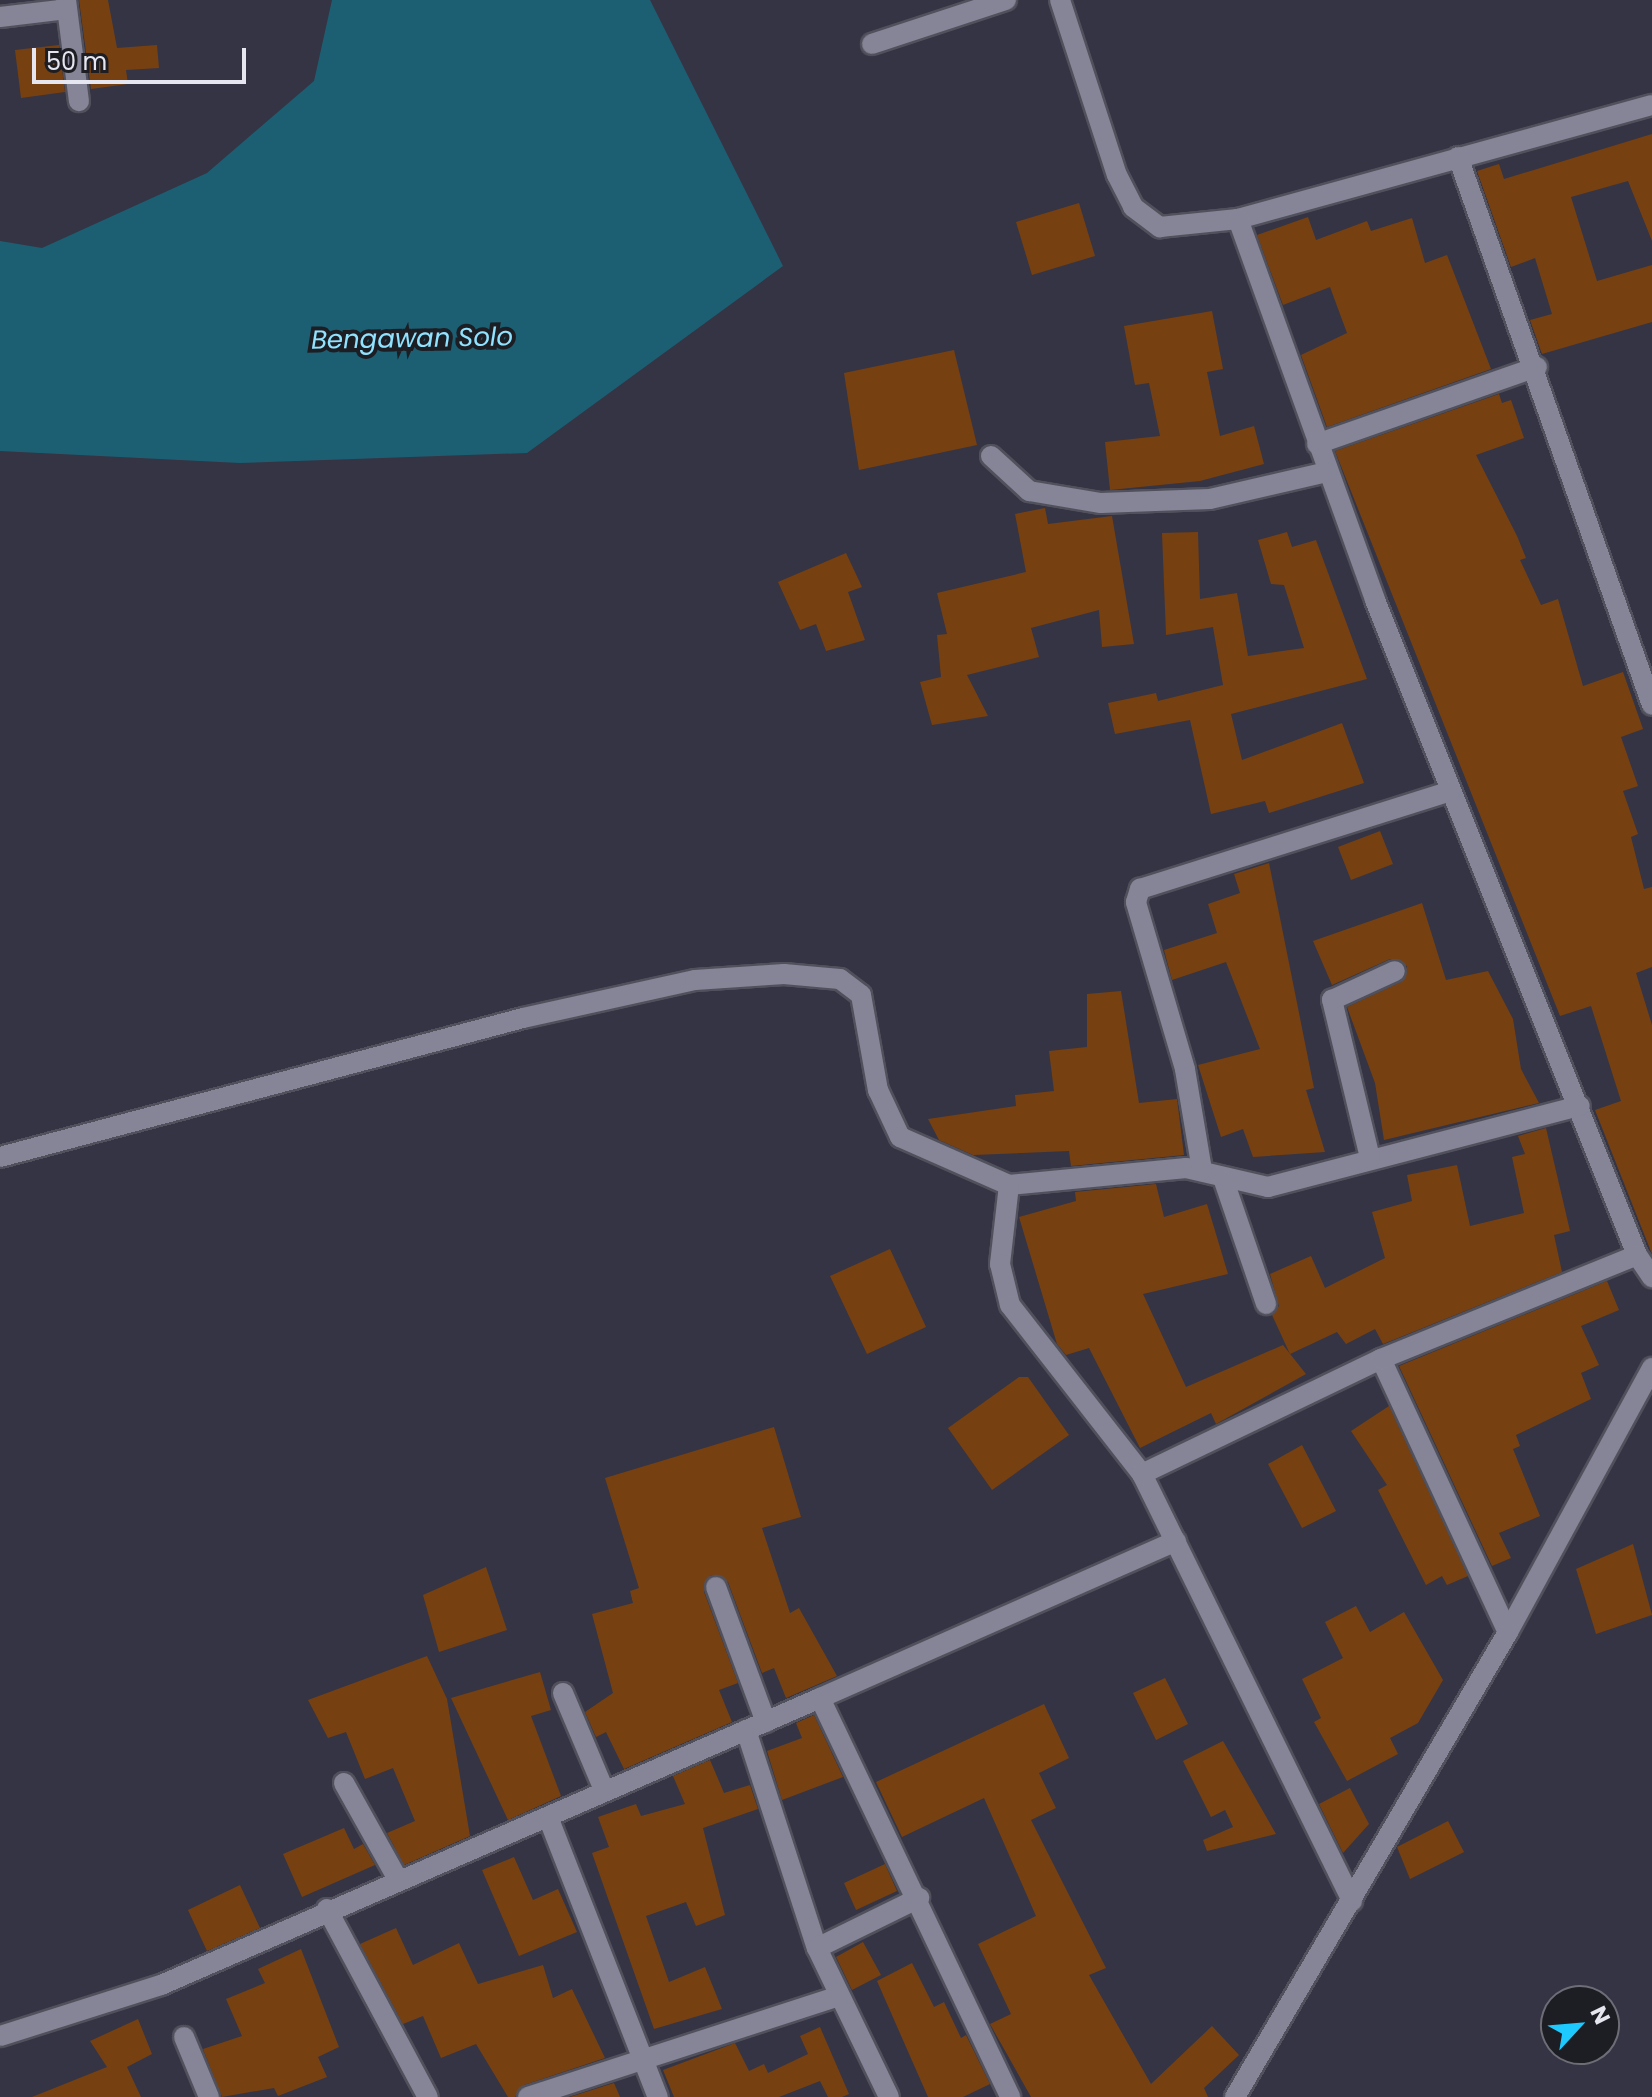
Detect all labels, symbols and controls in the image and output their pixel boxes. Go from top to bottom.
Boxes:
scale bar [36,32,250,82]
text: 50 m [46,45,107,78]
water label: Bengawan Solo [311,322,513,356]
north arrow [1540,1985,1620,2065]
text: N [1583,2001,1618,2029]

